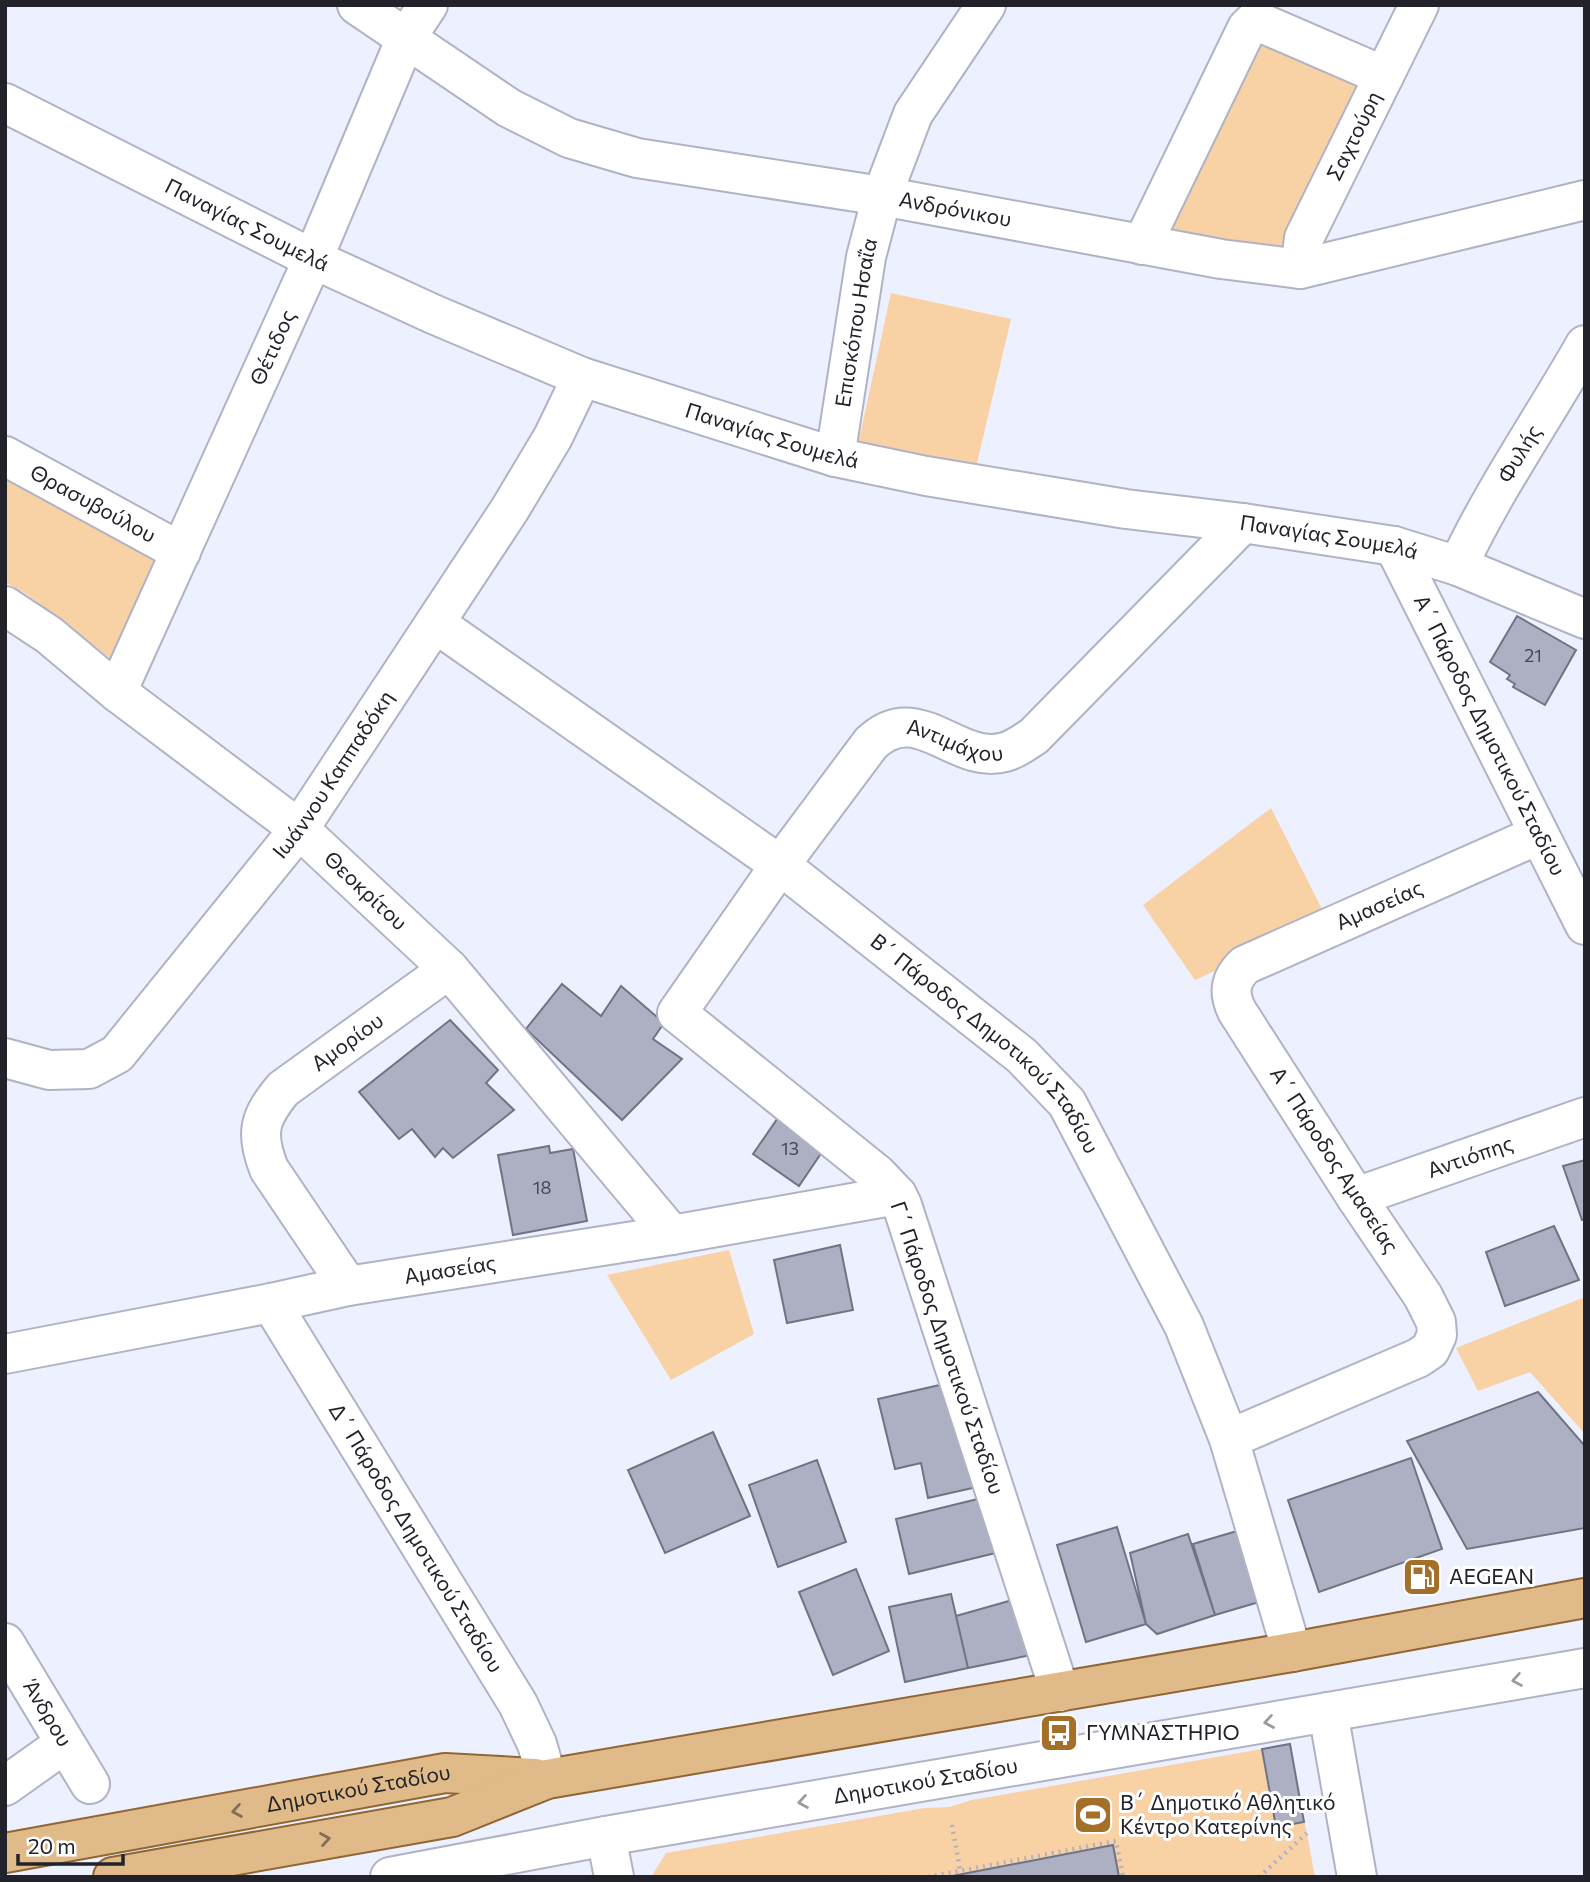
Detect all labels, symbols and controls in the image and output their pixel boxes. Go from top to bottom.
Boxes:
street label: Σαχτούρη [1321,87,1385,184]
street label: Παναγίας Σουμελά [161,172,333,276]
street label: Ανδρόνικου [897,185,1014,231]
street label: Επισκόπου Ησαΐα [829,235,882,409]
street label: Θέτιδος [244,305,299,389]
street label: Παναγίας Σουμελά [683,396,861,473]
street label: Φυλής [1491,420,1545,486]
street label: Θρασυβούλου [26,458,161,547]
street label: Παναγίας Σουμελά [1238,509,1421,564]
street label: Α΄ Πάροδος Δημοτικού Σταδίου [1410,590,1572,879]
house number: 21 [1524,644,1542,666]
street label: Ιωάννου Καππαδόκη [266,685,398,863]
street label: Αντιμάχου [905,713,1004,765]
street label: Θεοκρίτου [320,845,413,935]
street label: Αμασείας [1331,874,1426,934]
street label: Β΄ Πάροδος Δημοτικού Σταδίου [866,927,1105,1157]
street label: Αμορίου [306,1007,387,1075]
street label: Α΄ Πάροδος Αμασείας [1266,1062,1405,1257]
street label: Αντιόπης [1424,1129,1516,1182]
house number: 13 [781,1137,799,1159]
house number: 18 [533,1176,551,1198]
street label: Γ΄ Πάροδος Δημοτικού Σταδίου [886,1198,1010,1497]
street label: Αμασείας [402,1249,497,1288]
street label: Δ΄ Πάροδος Δημοτικού Σταδίου [325,1398,509,1676]
fuel station icon: AEGEAN [1401,1556,1443,1598]
place label: AEGEAN [1449,1563,1534,1588]
one-way arrow [1512,1672,1523,1687]
street label: Άνδρου [18,1674,78,1750]
bus stop icon: ΓΥΜΝΑΣΤΗΡΙΟ [1038,1712,1080,1754]
one-way arrow [1263,1714,1275,1729]
place label: ΓΥΜΝΑΣΤΗΡΙΟ [1086,1719,1240,1744]
street label: Δημοτικού Σταδίου [831,1752,1019,1808]
street label: Δημοτικού Σταδίου [264,1758,452,1816]
place label: Β΄ Δημοτικό Αθλητικό Κέντρο Κατερίνης [1120,1789,1336,1838]
one-way arrow [798,1794,810,1809]
sports icon: Β΄ Δημοτικό Αθλητικό Κέντρο Κατερίνης [1072,1794,1114,1836]
one-way arrow [231,1803,243,1818]
scale bar [18,1822,122,1866]
text: 20 m [28,1833,76,1858]
one-way arrow [319,1833,331,1848]

